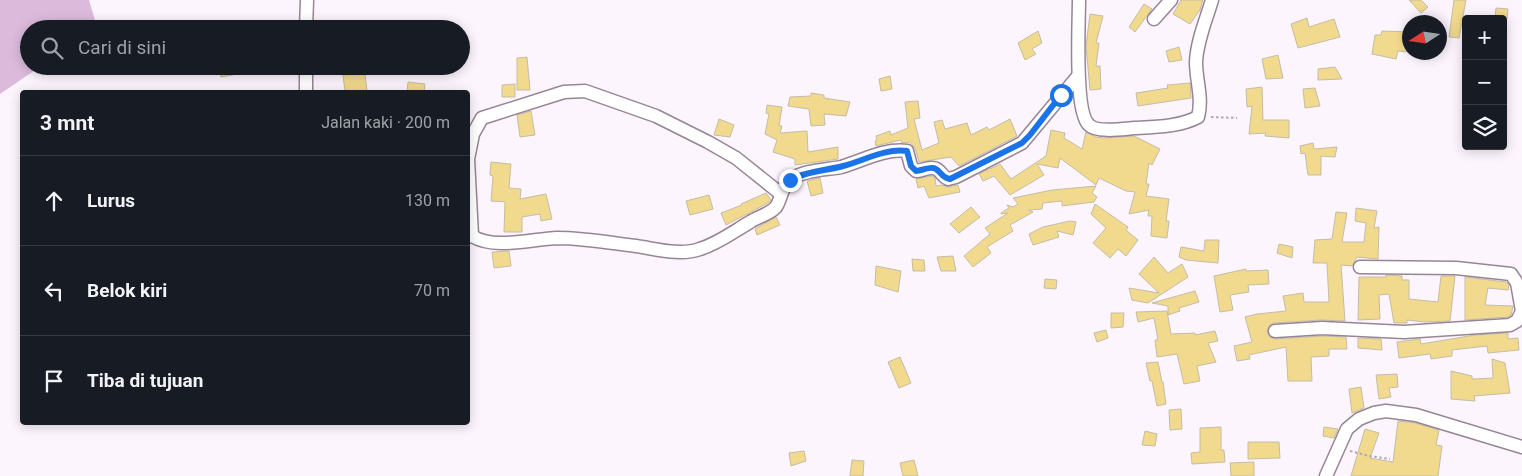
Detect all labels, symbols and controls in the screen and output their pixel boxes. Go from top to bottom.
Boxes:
north arrow [1402,15,1447,60]
map controls [1462,15,1507,150]
button: + [1462,15,1507,60]
search box [20,20,470,75]
icon: search [38,34,66,62]
text: Cari di sini [78,36,166,59]
button: − [1462,60,1507,105]
route start [1050,84,1073,107]
button: layers [1462,105,1507,150]
text: 3 mnt [40,111,94,135]
text: Jalan kaki · 200 m [321,113,450,132]
route end [779,169,802,192]
icon: ahead [40,187,68,215]
text: Lurus [87,189,135,212]
text: 130 m [405,191,450,210]
icon: left [40,277,68,305]
text: Belok kiri [87,279,167,302]
text: 70 m [414,281,450,300]
icon: arrive [40,367,68,395]
text: Tiba di tujuan [87,369,203,392]

